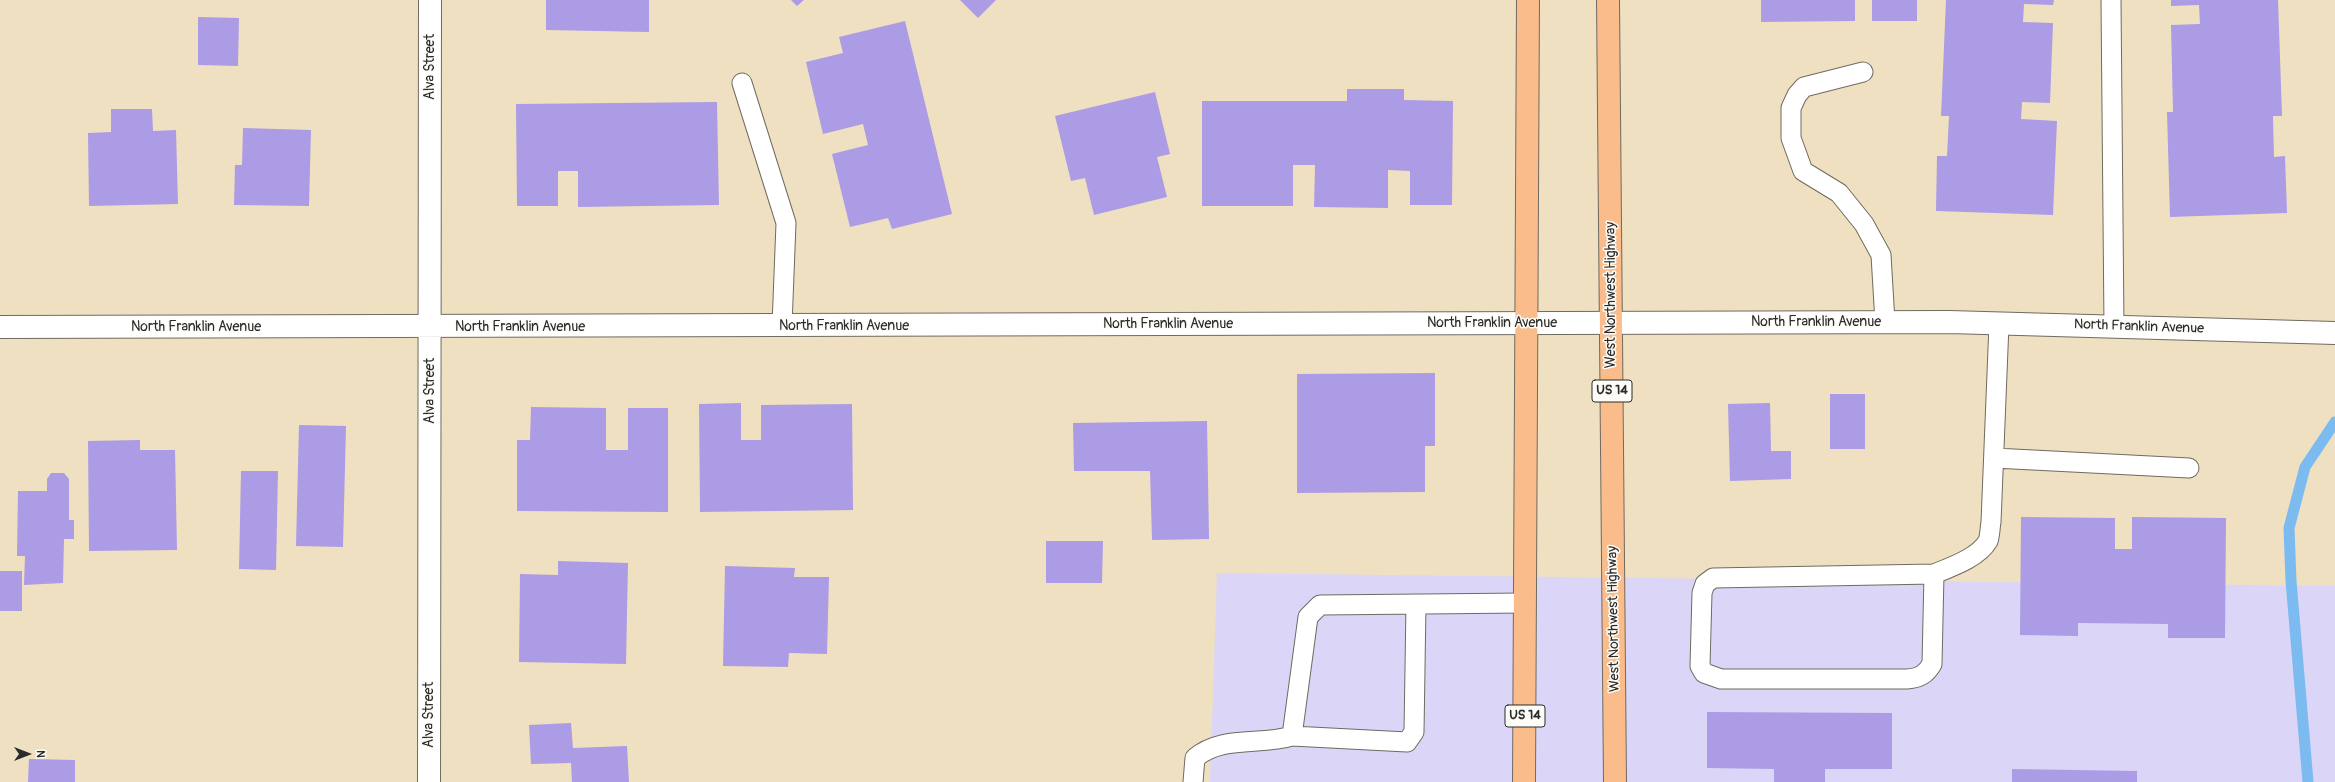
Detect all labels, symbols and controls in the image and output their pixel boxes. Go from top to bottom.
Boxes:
street label: Alva Street [422,34,438,100]
street label: West Northwest Highway [1603,222,1619,368]
street label: North Franklin Avenue [1751,314,1881,330]
street label: North Franklin Avenue [1427,315,1557,331]
street label: North Franklin Avenue [1103,316,1233,332]
street label: North Franklin Avenue [2074,316,2204,338]
street label: North Franklin Avenue [779,318,909,334]
street label: North Franklin Avenue [131,319,261,335]
street label: North Franklin Avenue [455,319,585,335]
street label: Alva Street [422,358,438,424]
road number: US 14 [1592,380,1632,402]
street label: West Northwest Highway [1604,546,1624,692]
street label: Alva Street [421,682,437,748]
road number: US 14 [1505,705,1545,727]
north arrow [8,734,48,774]
text: N [34,750,47,758]

